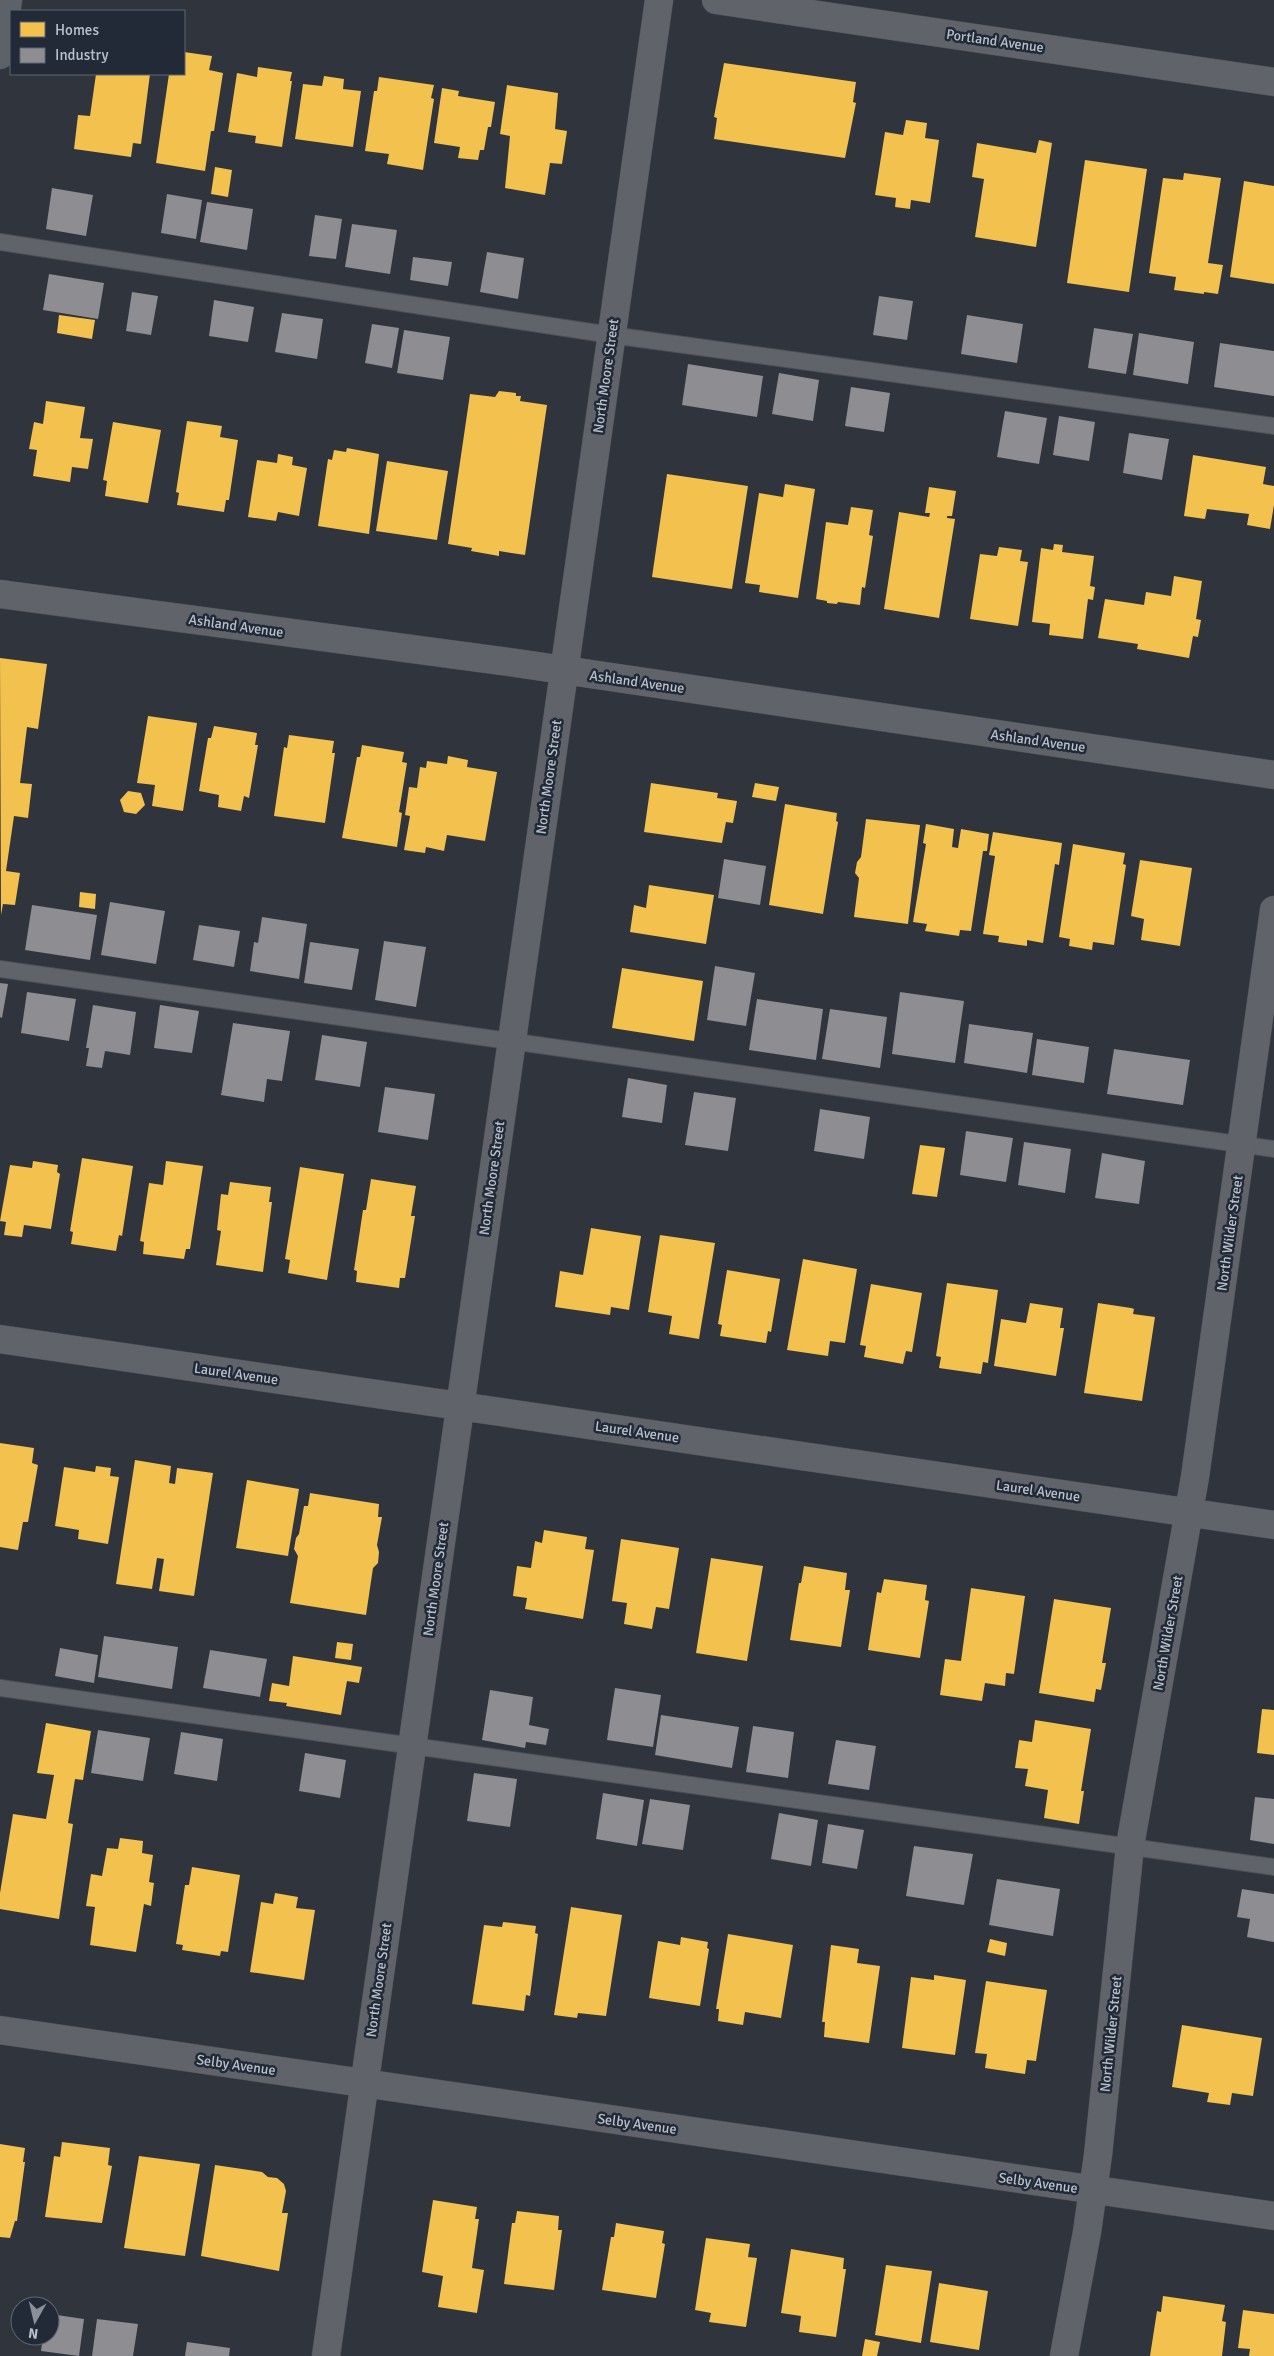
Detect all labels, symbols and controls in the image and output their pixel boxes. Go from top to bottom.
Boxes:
legend [10,10,185,75]
text: Homes [55,21,99,39]
street label: Portland Avenue [945,26,1045,56]
text: Industry [55,46,108,64]
street label: North Moore Street [590,318,622,434]
street label: Ashland Avenue [188,611,284,641]
street label: Ashland Avenue [589,667,685,697]
street label: North Moore Street [533,719,565,835]
street label: Ashland Avenue [990,726,1086,756]
street label: North Moore Street [476,1120,508,1236]
street label: North Wilder Street [1213,1174,1247,1292]
street label: Laurel Avenue [193,1360,279,1388]
street label: Laurel Avenue [594,1418,680,1446]
street label: Laurel Avenue [995,1477,1081,1505]
street label: North Moore Street [420,1521,452,1637]
street label: North Wilder Street [1149,1574,1187,1692]
street label: North Moore Street [363,1922,395,2038]
street label: North Wilder Street [1096,1975,1126,2093]
street label: Selby Avenue [195,2051,277,2079]
street label: Selby Avenue [596,2110,678,2138]
street label: Selby Avenue [997,2169,1079,2197]
north arrow [10,2296,60,2346]
text: N [27,2324,39,2342]

